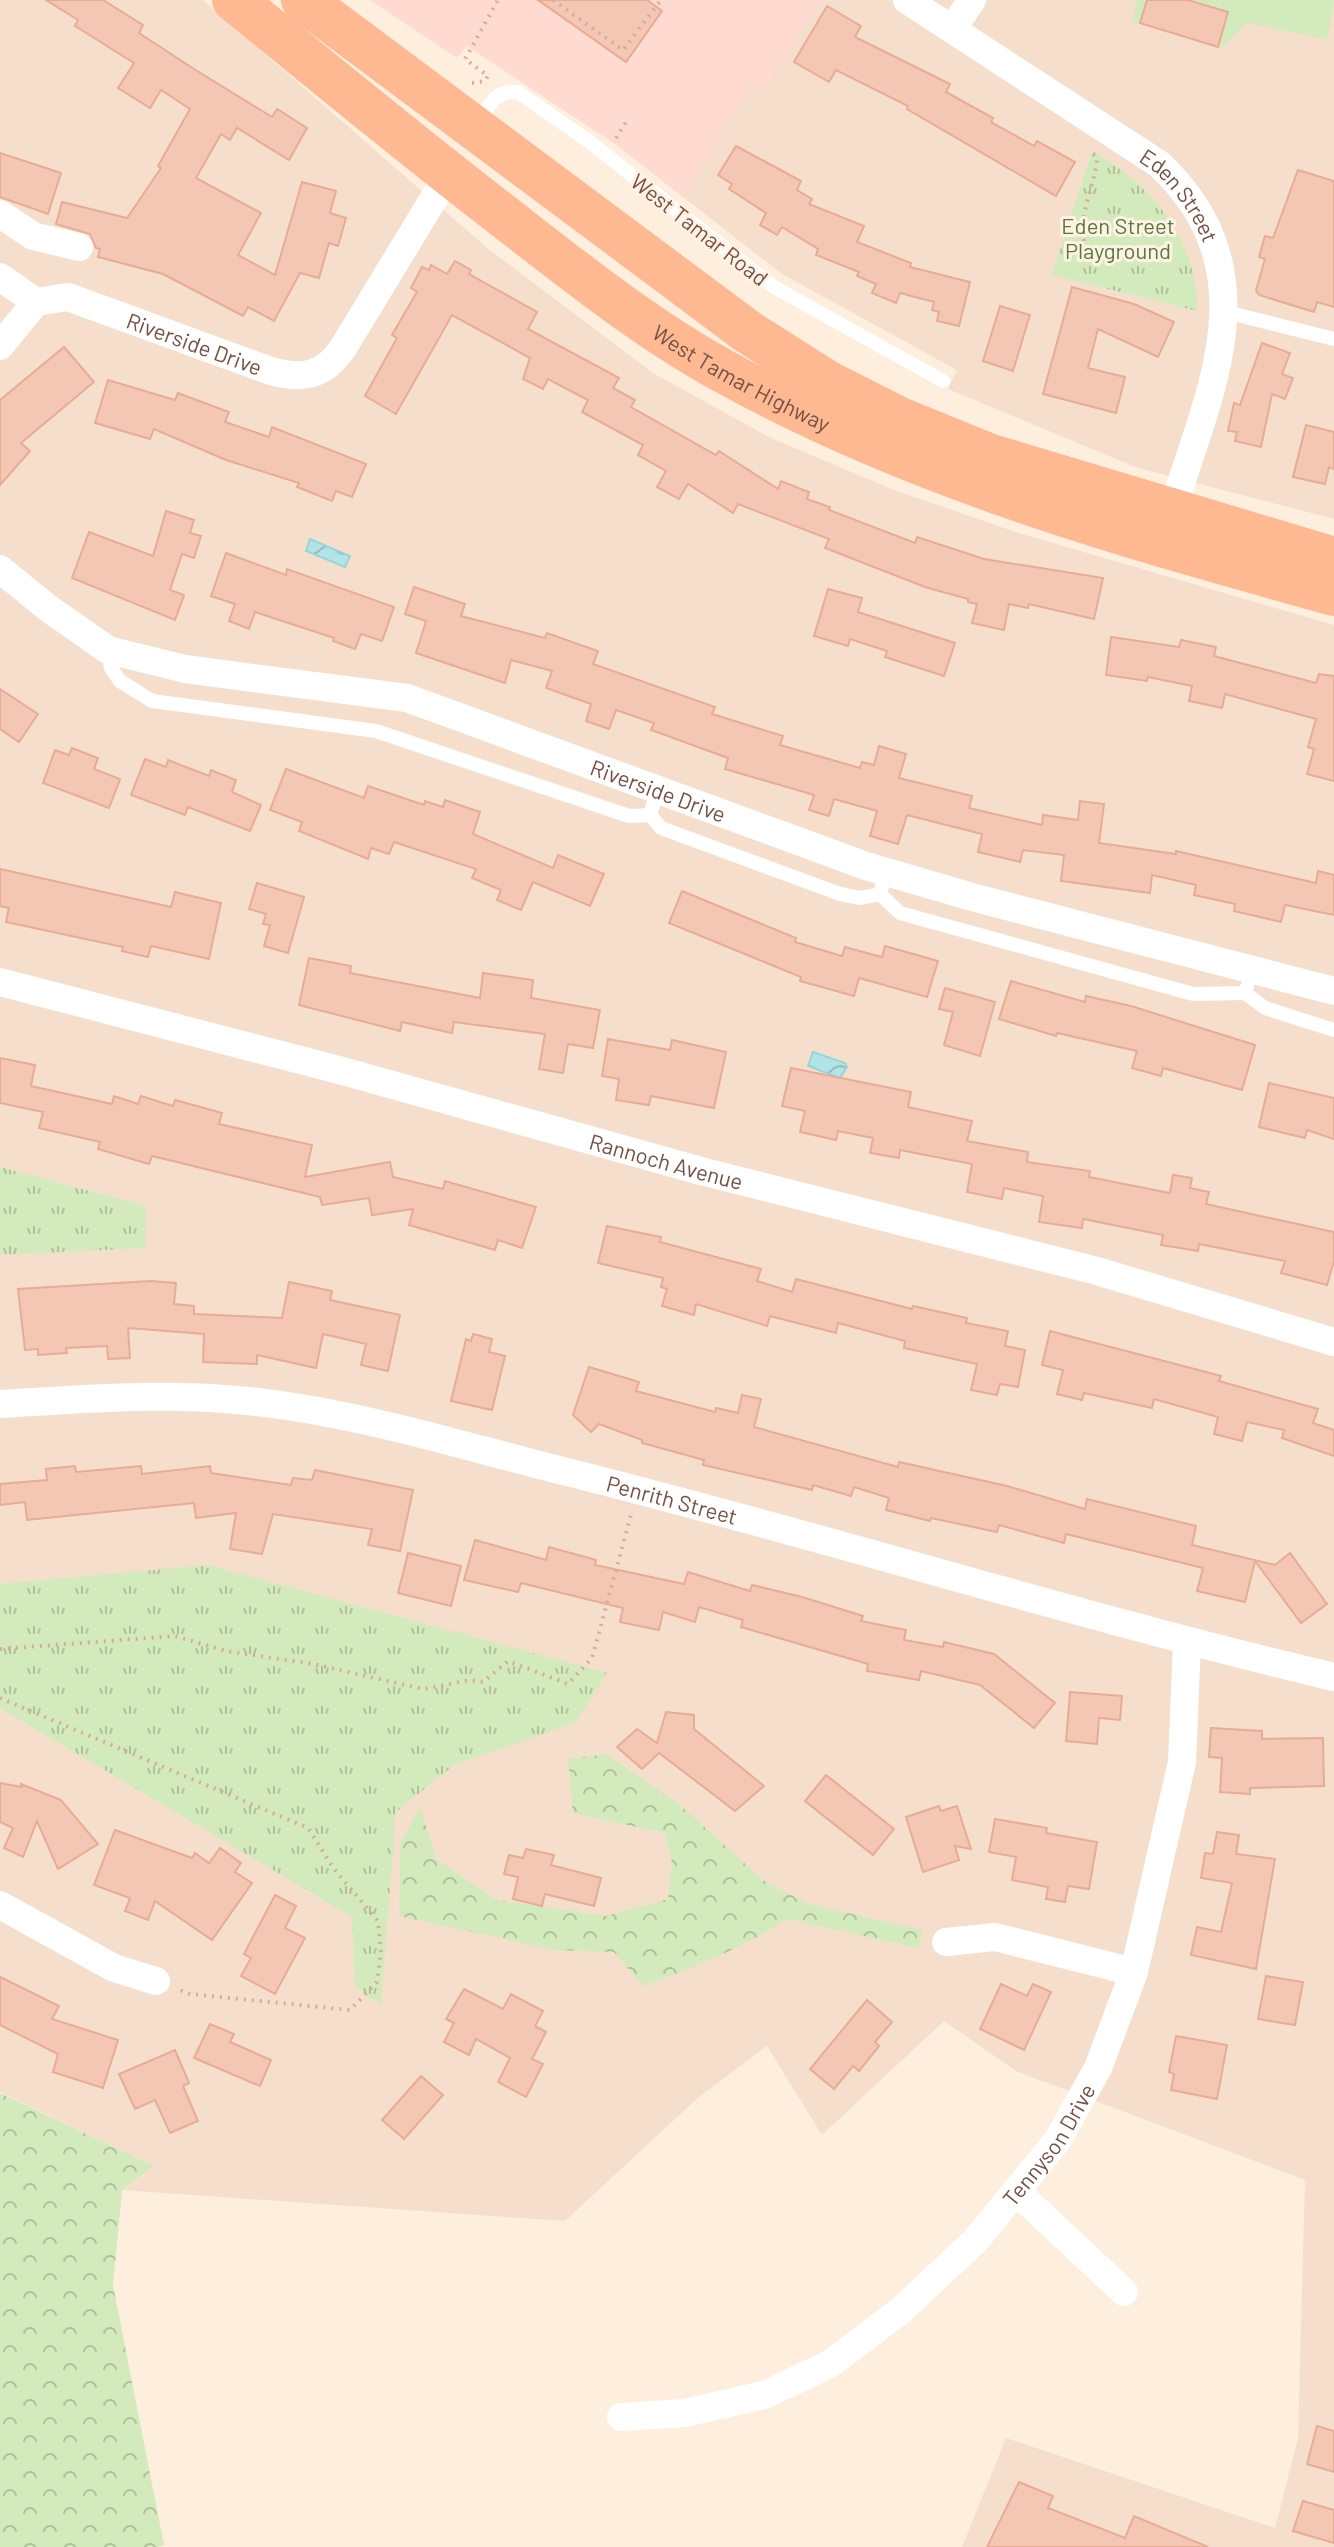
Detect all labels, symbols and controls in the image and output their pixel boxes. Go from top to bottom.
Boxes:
street label: Eden Street [1136,143,1224,246]
street label: West Tamar Road [626,167,774,291]
park label: Eden Street Playground [1061,212,1175,263]
street label: Riverside Drive [123,307,266,380]
street label: West Tamar Highway [648,318,835,436]
street label: Riverside Drive [587,753,730,827]
street label: Rannoch Avenue [587,1128,746,1194]
street label: Penrith Street [604,1470,740,1529]
street label: Tennyson Drive [996,2079,1100,2211]

